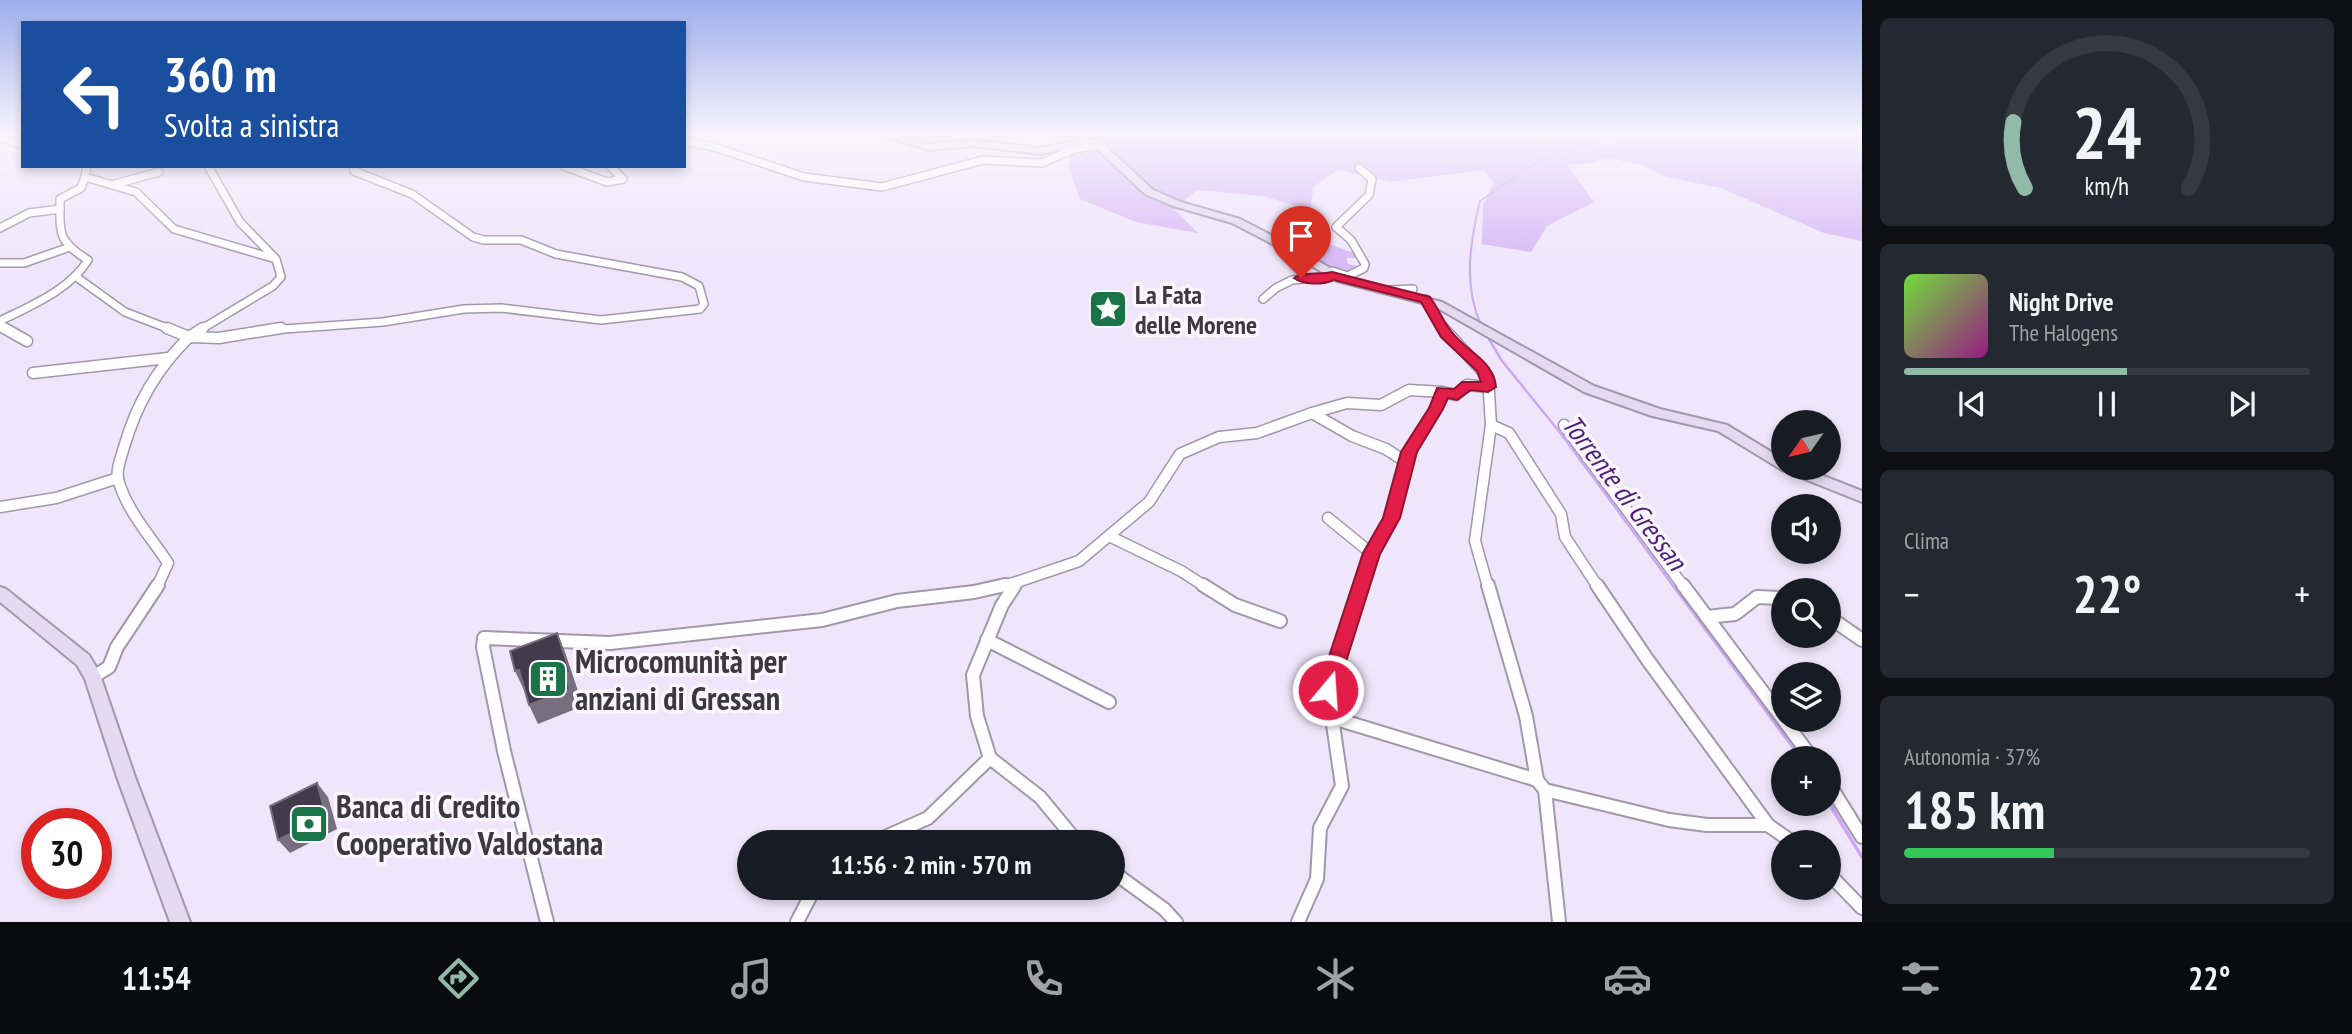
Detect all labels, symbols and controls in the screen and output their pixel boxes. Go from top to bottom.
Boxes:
text: 360 m [164,42,277,106]
icon: left [49,49,140,140]
text: 24 [2072,84,2142,178]
text: Svolta a sinistra [164,104,339,146]
text: km/h [2085,170,2129,202]
pin [1271,206,1331,278]
icon: arrive [1282,217,1320,255]
place label: La Fata delle Morene [1135,278,1257,341]
text: Night Drive [2009,285,2114,318]
place icon: La Fata delle Morene [1087,288,1129,330]
text: The Halogens [2009,318,2118,347]
icon: previous [1953,385,1991,423]
icon: pause [2088,385,2126,423]
icon: next [2223,385,2261,423]
water label: Torrente di Gressan [1554,407,1697,579]
north arrow [1771,410,1841,480]
map controls [1771,410,1841,900]
button: sound [1771,494,1841,564]
text: Clima [1904,526,1949,555]
text: 22° [2073,560,2141,627]
text: − [1904,569,1920,618]
text: + [2294,569,2310,618]
button: search [1771,578,1841,648]
place label: Microcomunità per anziani di Gressan [575,640,787,719]
position arrow [1291,653,1365,727]
building icon: Microcomunità per anziani di Gressan [527,658,569,700]
button: layers [1771,662,1841,732]
text: Autonomia · 37% [1904,742,2040,771]
button: + [1771,746,1841,816]
text: 185 km [1904,776,2045,843]
place label: Banca di Credito Cooperativo Valdostana [336,785,603,864]
bank icon: Banca di Credito Cooperativo Valdostana [288,803,330,845]
speed limit sign: 30 [21,808,112,899]
button: − [1771,830,1841,900]
text: 11:56 · 2 min · 570 m [831,848,1031,881]
icon: directions [434,954,483,1003]
icon: music [727,954,776,1003]
icon: phone [1019,954,1068,1003]
icon: climate [1311,954,1360,1003]
icon: car [1603,954,1652,1003]
icon: filters [1896,954,1945,1003]
text: 11:54 [122,957,191,999]
text: 22° [2188,957,2230,999]

